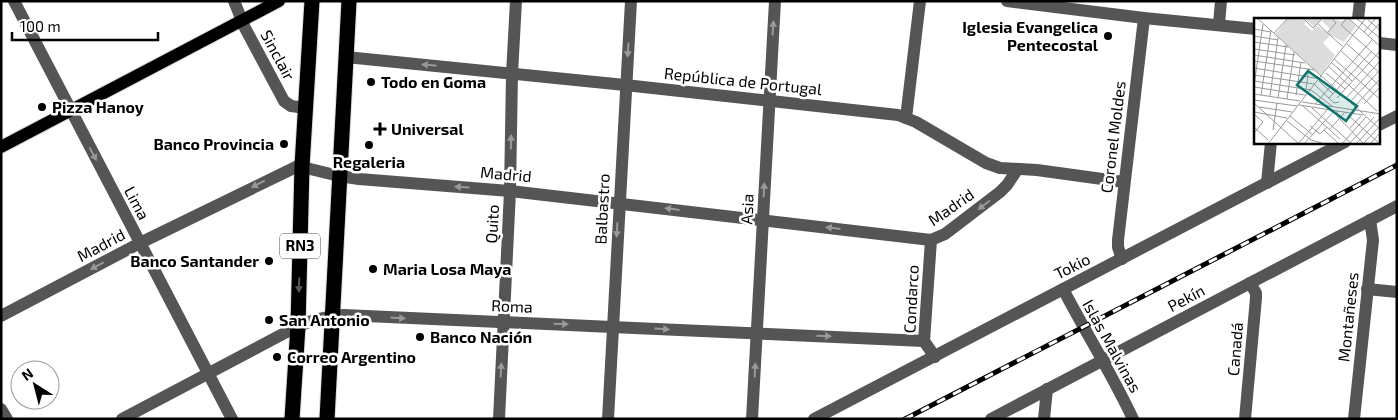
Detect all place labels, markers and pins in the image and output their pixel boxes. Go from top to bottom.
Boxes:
place label: Iglesia Evangelica Pentecostal [962,17,1099,54]
marker: Iglesia Evangelica Pentecostal [1102,30,1114,42]
place label: Todo en Goma [381,72,486,91]
marker: Todo en Goma [365,76,377,88]
place label: Pizza Hanoy [52,97,144,117]
marker: Pizza Hanoy [36,101,48,113]
place label: Universal [391,119,464,138]
marker: Universal [373,122,387,136]
place label: Banco Provincia [153,134,274,153]
marker: Banco Provincia [278,138,290,150]
marker: Regaleria [363,139,375,151]
place label: Regaleria [333,152,405,171]
place label: Banco Santander [130,251,259,270]
marker: Banco Santander [263,255,275,267]
place label: Maria Losa Maya [383,259,511,279]
marker: Maria Losa Maya [367,263,379,275]
place label: San Antonio [279,310,370,329]
marker: San Antonio [263,314,275,326]
place label: Banco Nación [430,327,532,346]
marker: Banco Nación [414,331,426,343]
place label: Correo Argentino [287,347,416,366]
marker: Correo Argentino [271,351,283,363]

